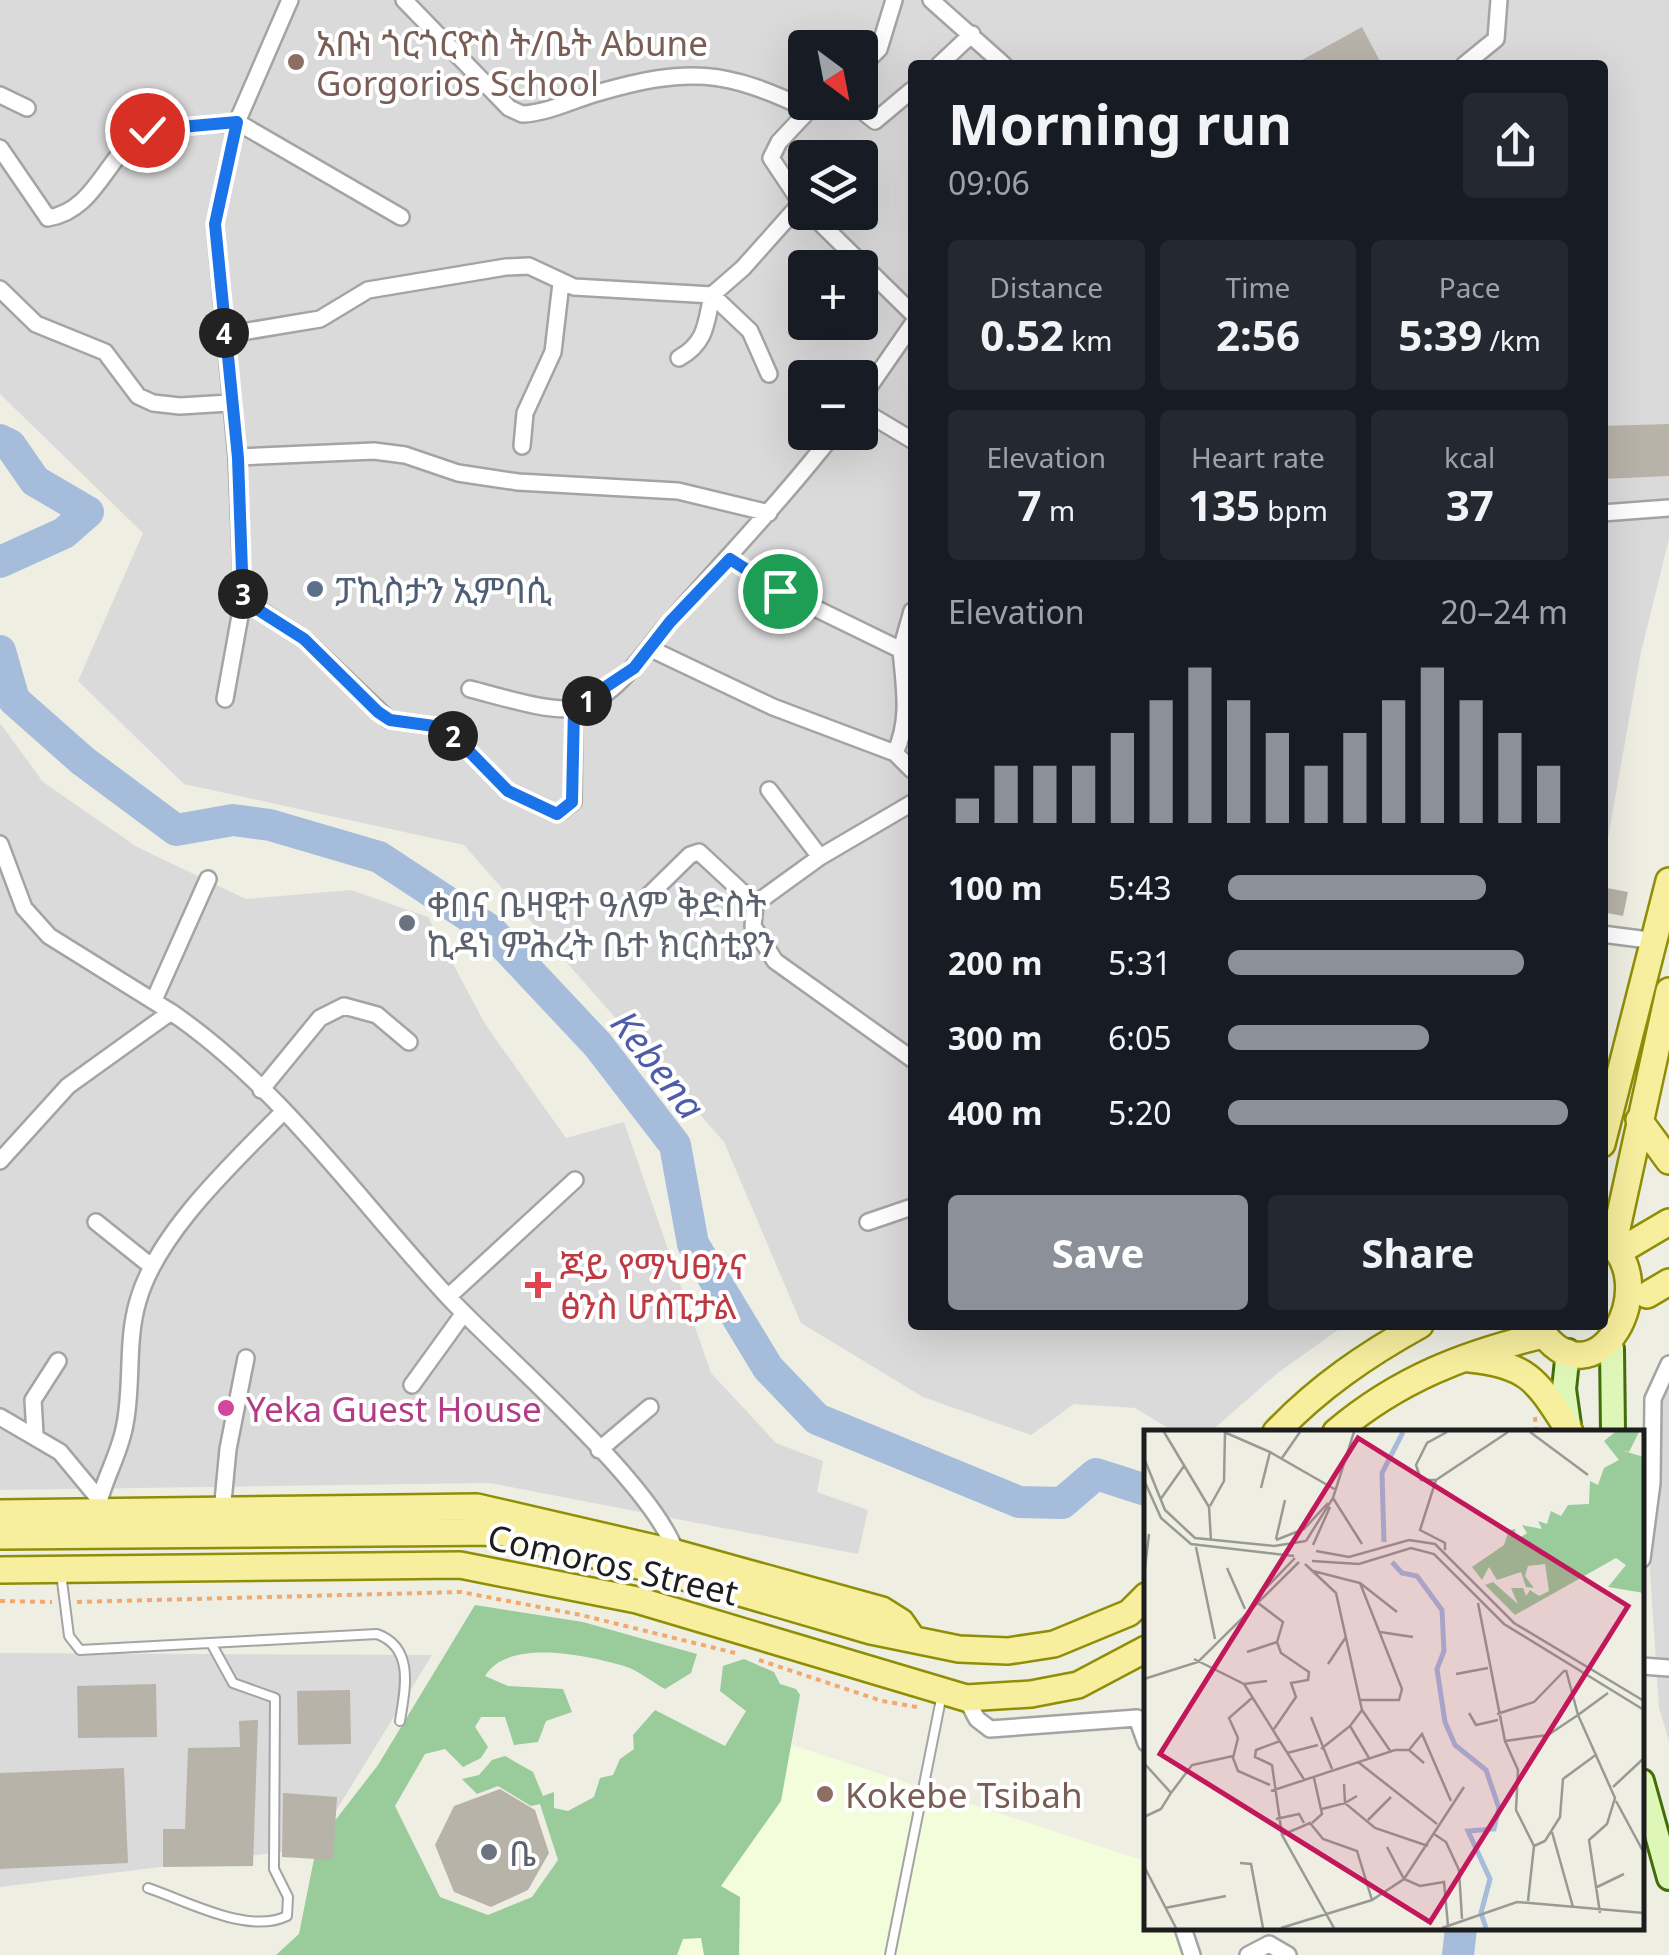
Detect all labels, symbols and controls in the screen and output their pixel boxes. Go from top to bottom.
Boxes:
place label: አቡነ ጎርጎርዮስ ት/ቤት Abune Gorgorios School [316,19,708,106]
north arrow [788,30,878,120]
map controls [788,30,878,450]
marker: አቡነ ጎርጎርዮስ ት/ቤት Abune Gorgorios School [285,51,307,73]
text: Morning run [948,86,1292,161]
pin [105,88,190,173]
button: share [1463,93,1568,198]
icon: check [120,103,175,158]
button: layers [788,140,878,230]
text: 09:06 [948,161,1030,204]
button: + [788,250,878,340]
text: Distance [990,268,1103,306]
text: Time [1226,268,1290,306]
text: Pace [1439,268,1501,306]
text: 0.52 [980,306,1064,363]
text: 2:56 [1216,306,1300,363]
text: 5:39 [1398,306,1482,363]
pin: 4 [199,308,249,358]
text: 4 [216,314,232,352]
text: km [1064,321,1112,359]
text: /km [1482,321,1541,359]
button: − [788,360,878,450]
text: Elevation [987,438,1106,476]
text: Heart rate [1191,438,1325,476]
text: kcal [1444,438,1495,476]
text: 7 [1018,476,1042,533]
text: 135 [1188,476,1260,533]
text: 37 [1446,476,1494,533]
text: m [1042,491,1075,529]
text: bpm [1260,491,1328,529]
pin [738,549,823,634]
icon: arrive [753,564,808,619]
place label: ፓኪስታን ኢምባሲ [335,566,552,613]
pin: 3 [218,569,268,619]
text: 3 [235,575,251,613]
marker: ፓኪስታን ኢምባሲ [304,578,326,600]
text: Elevation [948,590,1085,633]
text: 20–24 m [1441,590,1568,633]
pin: 1 [562,676,612,726]
text: 1 [579,682,595,720]
pin: 2 [428,711,478,761]
text: 2 [445,717,461,755]
text: 100 m [948,866,1042,909]
text: 5:43 [1108,866,1172,909]
place label: ቀበና ቤዛዊተ ዓለም ቅድስት ኪዳነ ምሕረት ቤተ ክርስቲያን [427,880,775,967]
marker: ቀበና ቤዛዊተ ዓለም ቅድስት ኪዳነ ምሕረት ቤተ ክርስቲያን [396,912,418,934]
text: 200 m [948,941,1042,984]
text: 5:31 [1108,941,1172,984]
water label: Kebena [600,999,718,1129]
text: 300 m [948,1016,1042,1059]
text: 6:05 [1108,1016,1172,1059]
text: 400 m [948,1091,1042,1134]
text: 5:20 [1108,1091,1172,1134]
button: Save [948,1195,1248,1310]
button: Share [1268,1195,1568,1310]
place label: ጆይ የማህፀንና ፅንስ ሆስፒታል [560,1242,747,1329]
marker: ጆይ የማህፀንና ፅንስ ሆስፒታል [525,1272,551,1298]
place label: Yeka Guest House [246,1385,542,1432]
marker: Yeka Guest House [215,1397,237,1419]
inset map [1144,1430,1644,1930]
street label: Comoros Street [483,1512,743,1616]
place label: Kokebe Tsibah [845,1771,1083,1818]
marker: Kokebe Tsibah [814,1783,836,1805]
place label: ቤ [509,1829,536,1876]
marker: ቤ [478,1841,500,1863]

